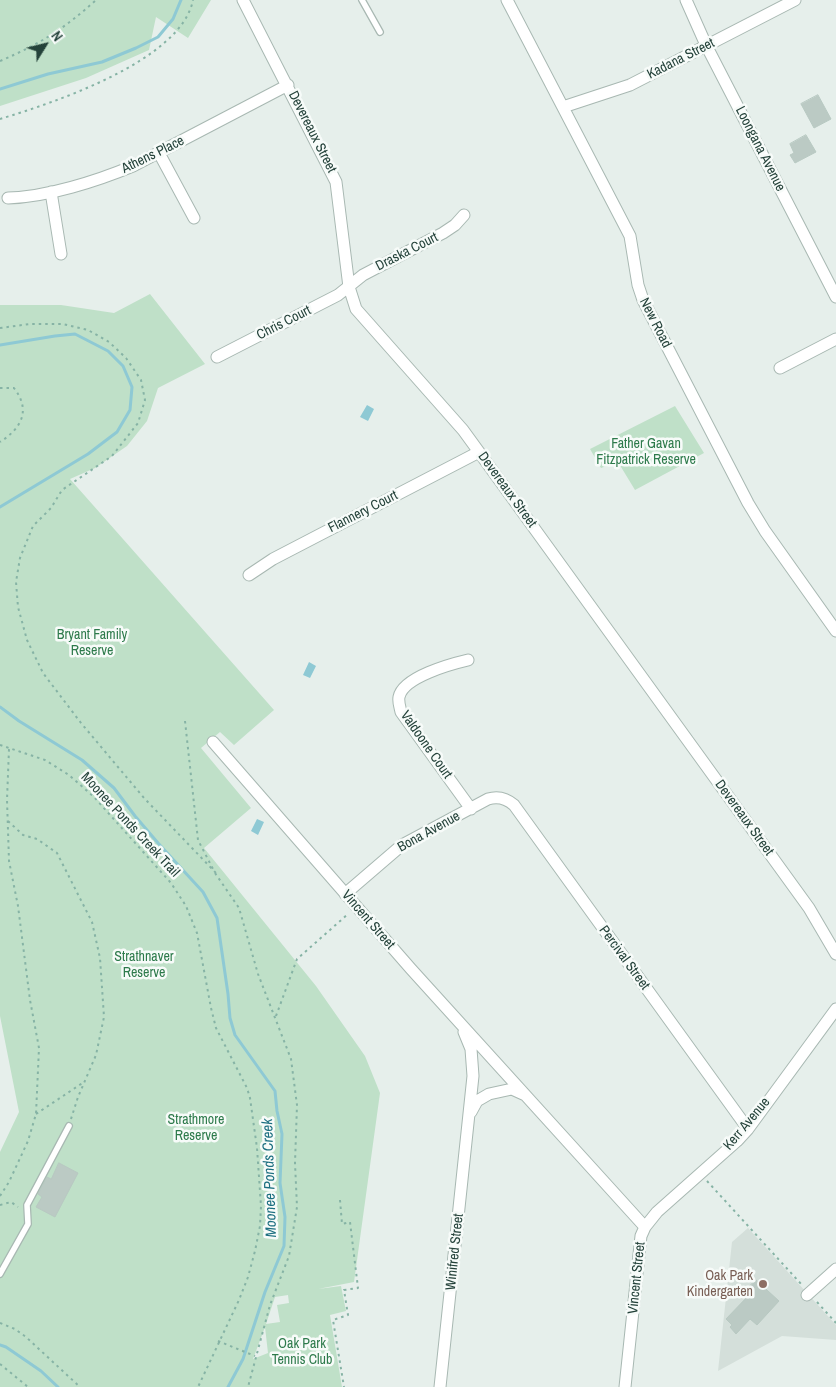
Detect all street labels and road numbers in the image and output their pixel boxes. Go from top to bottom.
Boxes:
street label: Kadana Street [644,35,718,83]
street label: Devereaux Street [284,88,340,176]
street label: Loongana Avenue [731,104,789,194]
street label: Athens Place [119,133,187,177]
street label: Draska Court [373,229,441,275]
street label: New Road [635,295,675,351]
street label: Chris Court [254,302,314,344]
street label: Devereaux Street [474,449,540,531]
street label: Flannery Court [325,487,401,537]
street label: Valdoone Court [396,708,456,782]
street label: Moonee Ponds Creek Trail [77,769,183,881]
street label: Devereaux Street [711,777,777,859]
street label: Bona Avenue [395,808,463,856]
street label: Vincent Street [338,887,398,953]
street label: Percival Street [595,923,653,993]
street label: Kerr Avenue [720,1094,774,1154]
street label: Winifred Street [443,1213,467,1291]
street label: Vincent Street [625,1241,649,1315]

